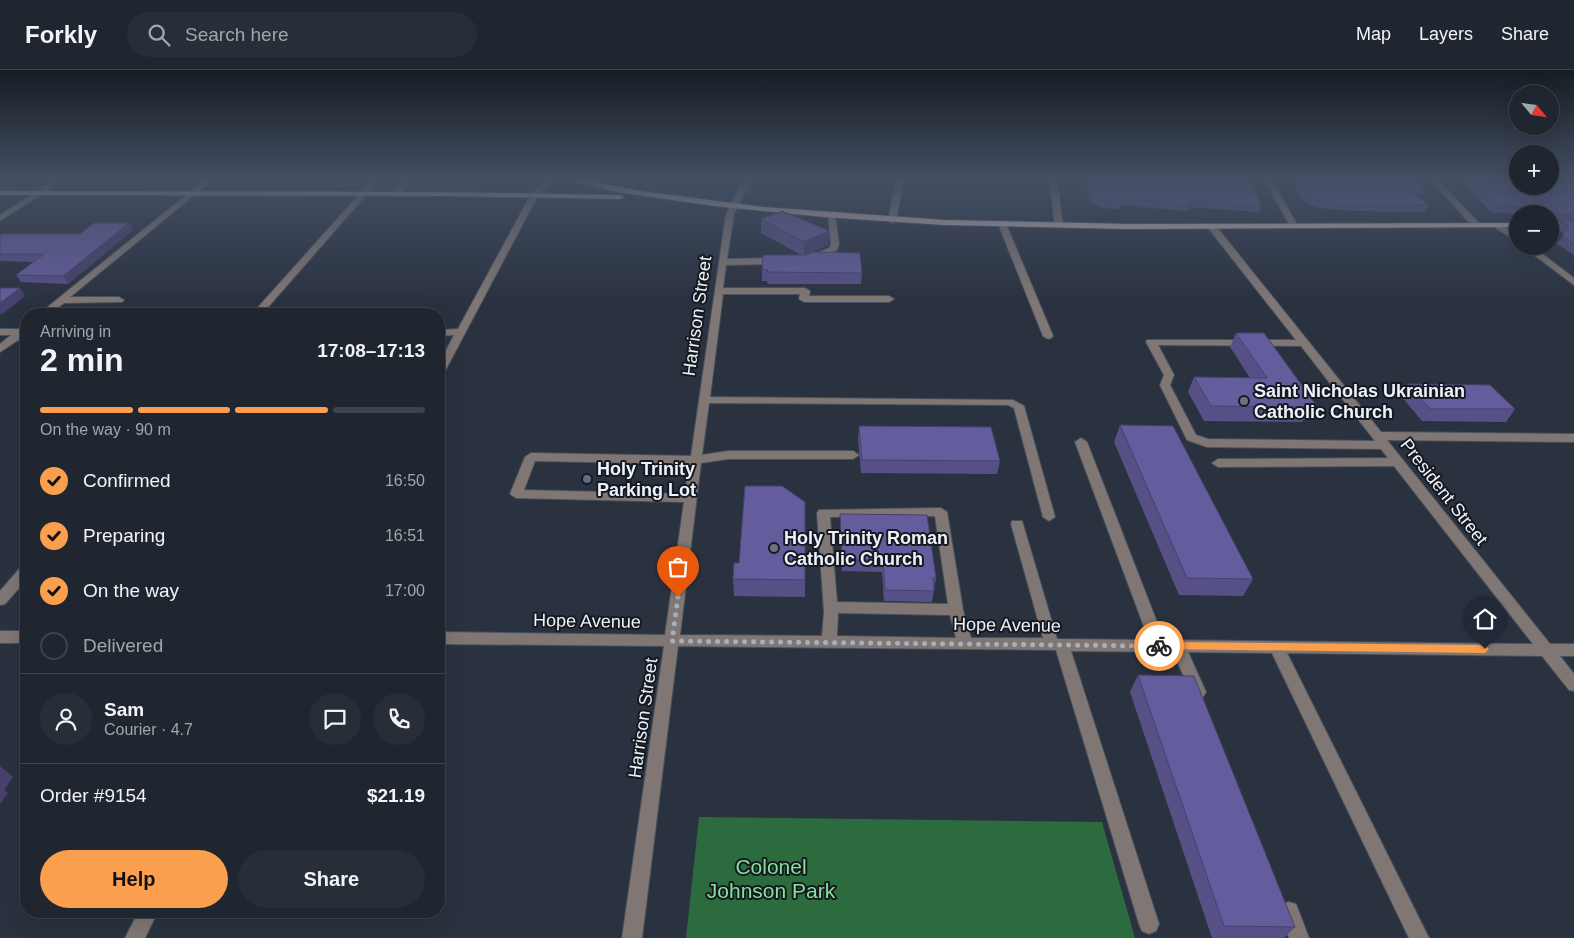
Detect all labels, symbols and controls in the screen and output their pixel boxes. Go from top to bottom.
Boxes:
search box [127,12,477,57]
text: Forkly [25,21,97,48]
icon: search [145,21,173,49]
text: Search here [185,24,289,45]
text: Map [1356,24,1391,44]
text: Layers [1419,24,1473,44]
text: Share [1501,24,1549,44]
north arrow [1509,85,1559,135]
map controls [1509,85,1559,255]
button: + [1509,145,1559,195]
button: − [1509,205,1559,255]
street label: Harrison Street [679,255,715,377]
text: Arriving in [40,323,111,340]
text: 17:08–17:13 [317,340,425,361]
text: 2 min [40,342,124,378]
place label: Saint Nicholas Ukrainian Catholic Church [1254,381,1465,422]
marker: Saint Nicholas Ukrainian Catholic Church [1238,395,1250,407]
text: On the way · 90 m [40,421,171,438]
street label: President Street [1396,435,1492,549]
place label: Holy Trinity Parking Lot [597,459,696,500]
icon: check [40,467,68,495]
text: Confirmed [83,470,171,491]
text: 16:50 [385,472,425,489]
marker: Holy Trinity Parking Lot [581,473,593,485]
icon: check [40,522,68,550]
text: Preparing [83,525,165,546]
text: 16:51 [385,527,425,544]
place label: Holy Trinity Roman Catholic Church [784,528,948,569]
marker: Holy Trinity Roman Catholic Church [768,542,780,554]
pin [657,546,699,597]
icon: bag [664,553,692,581]
icon: check [40,577,68,605]
text: On the way [83,580,179,601]
text: 17:00 [385,582,425,599]
pin [1464,598,1506,649]
icon: home [1471,605,1499,633]
street label: Hope Avenue [533,610,641,632]
street label: Hope Avenue [953,614,1061,636]
courier [1134,621,1184,671]
icon: bike [1145,632,1173,660]
text: Delivered [83,635,163,656]
street label: Harrison Street [625,657,661,779]
button: person [40,693,92,745]
button: chat [309,693,361,745]
button: phone [373,693,425,745]
text: Sam [104,699,144,720]
text: Courier · 4.7 [104,721,193,738]
text: Order #9154 [40,785,147,806]
text: $21.19 [367,785,425,806]
button: Help [40,850,228,908]
button: Share [238,850,425,908]
park label: Colonel Johnson Park [707,855,836,902]

